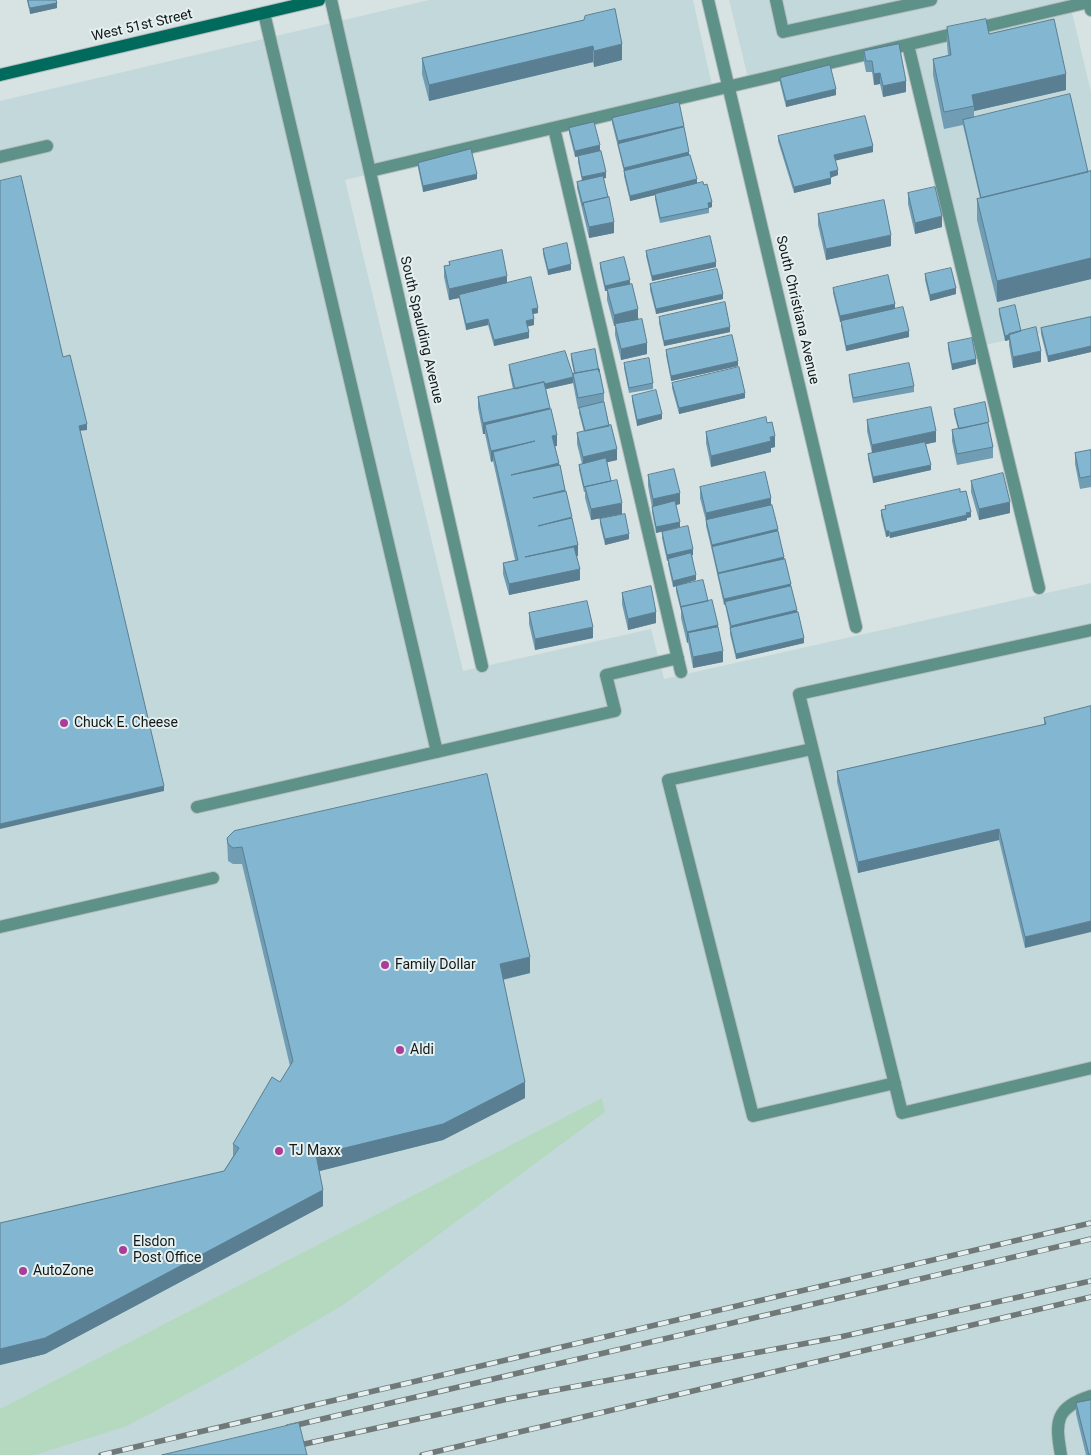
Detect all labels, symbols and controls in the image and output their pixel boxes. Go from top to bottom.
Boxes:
street label: West 51st Street [90,6,194,46]
street label: South Christiana Avenue [772,234,822,386]
street label: South Spaulding Avenue [396,255,446,405]
place label: Chuck E. Cheese [74,715,178,731]
marker: Chuck E. Cheese [58,717,70,729]
place label: Family Dollar [395,957,476,973]
marker: Family Dollar [379,959,391,971]
place label: Aldi [410,1042,434,1058]
marker: Aldi [394,1044,406,1056]
place label: TJ Maxx [289,1143,341,1159]
marker: TJ Maxx [273,1145,285,1157]
place label: Elsdon Post Office [133,1234,201,1266]
marker: Elsdon Post Office [117,1244,129,1256]
place label: AutoZone [33,1263,94,1279]
marker: AutoZone [17,1265,29,1277]

